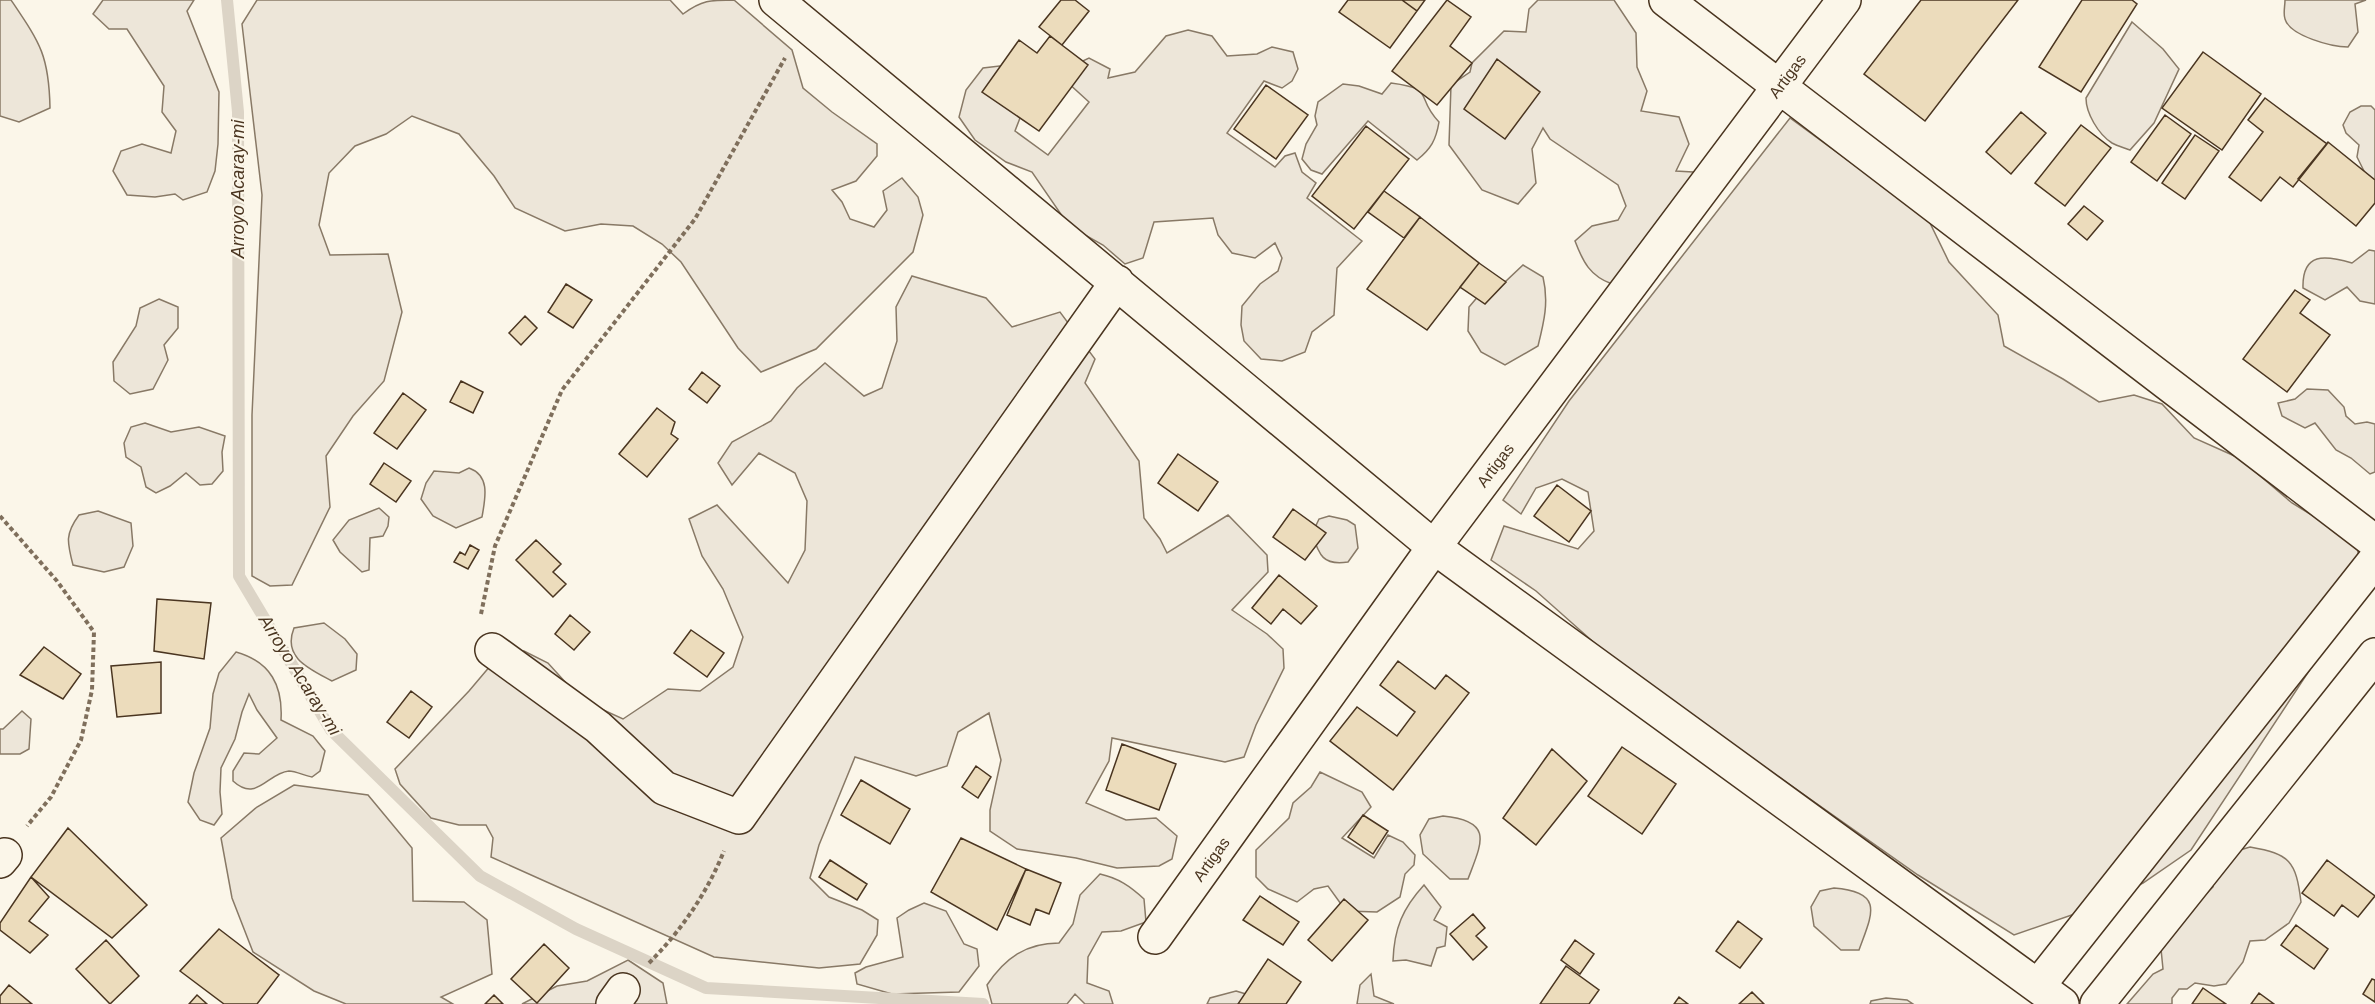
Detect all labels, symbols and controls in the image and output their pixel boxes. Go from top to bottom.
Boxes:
street label: Artigas [1766,51,1809,101]
water label: Arroyo Acaray-mi [228,119,248,259]
street label: Artigas [1474,440,1517,490]
water label: Arroyo Acaray-mi [254,610,346,740]
street label: Artigas [1190,834,1233,884]

